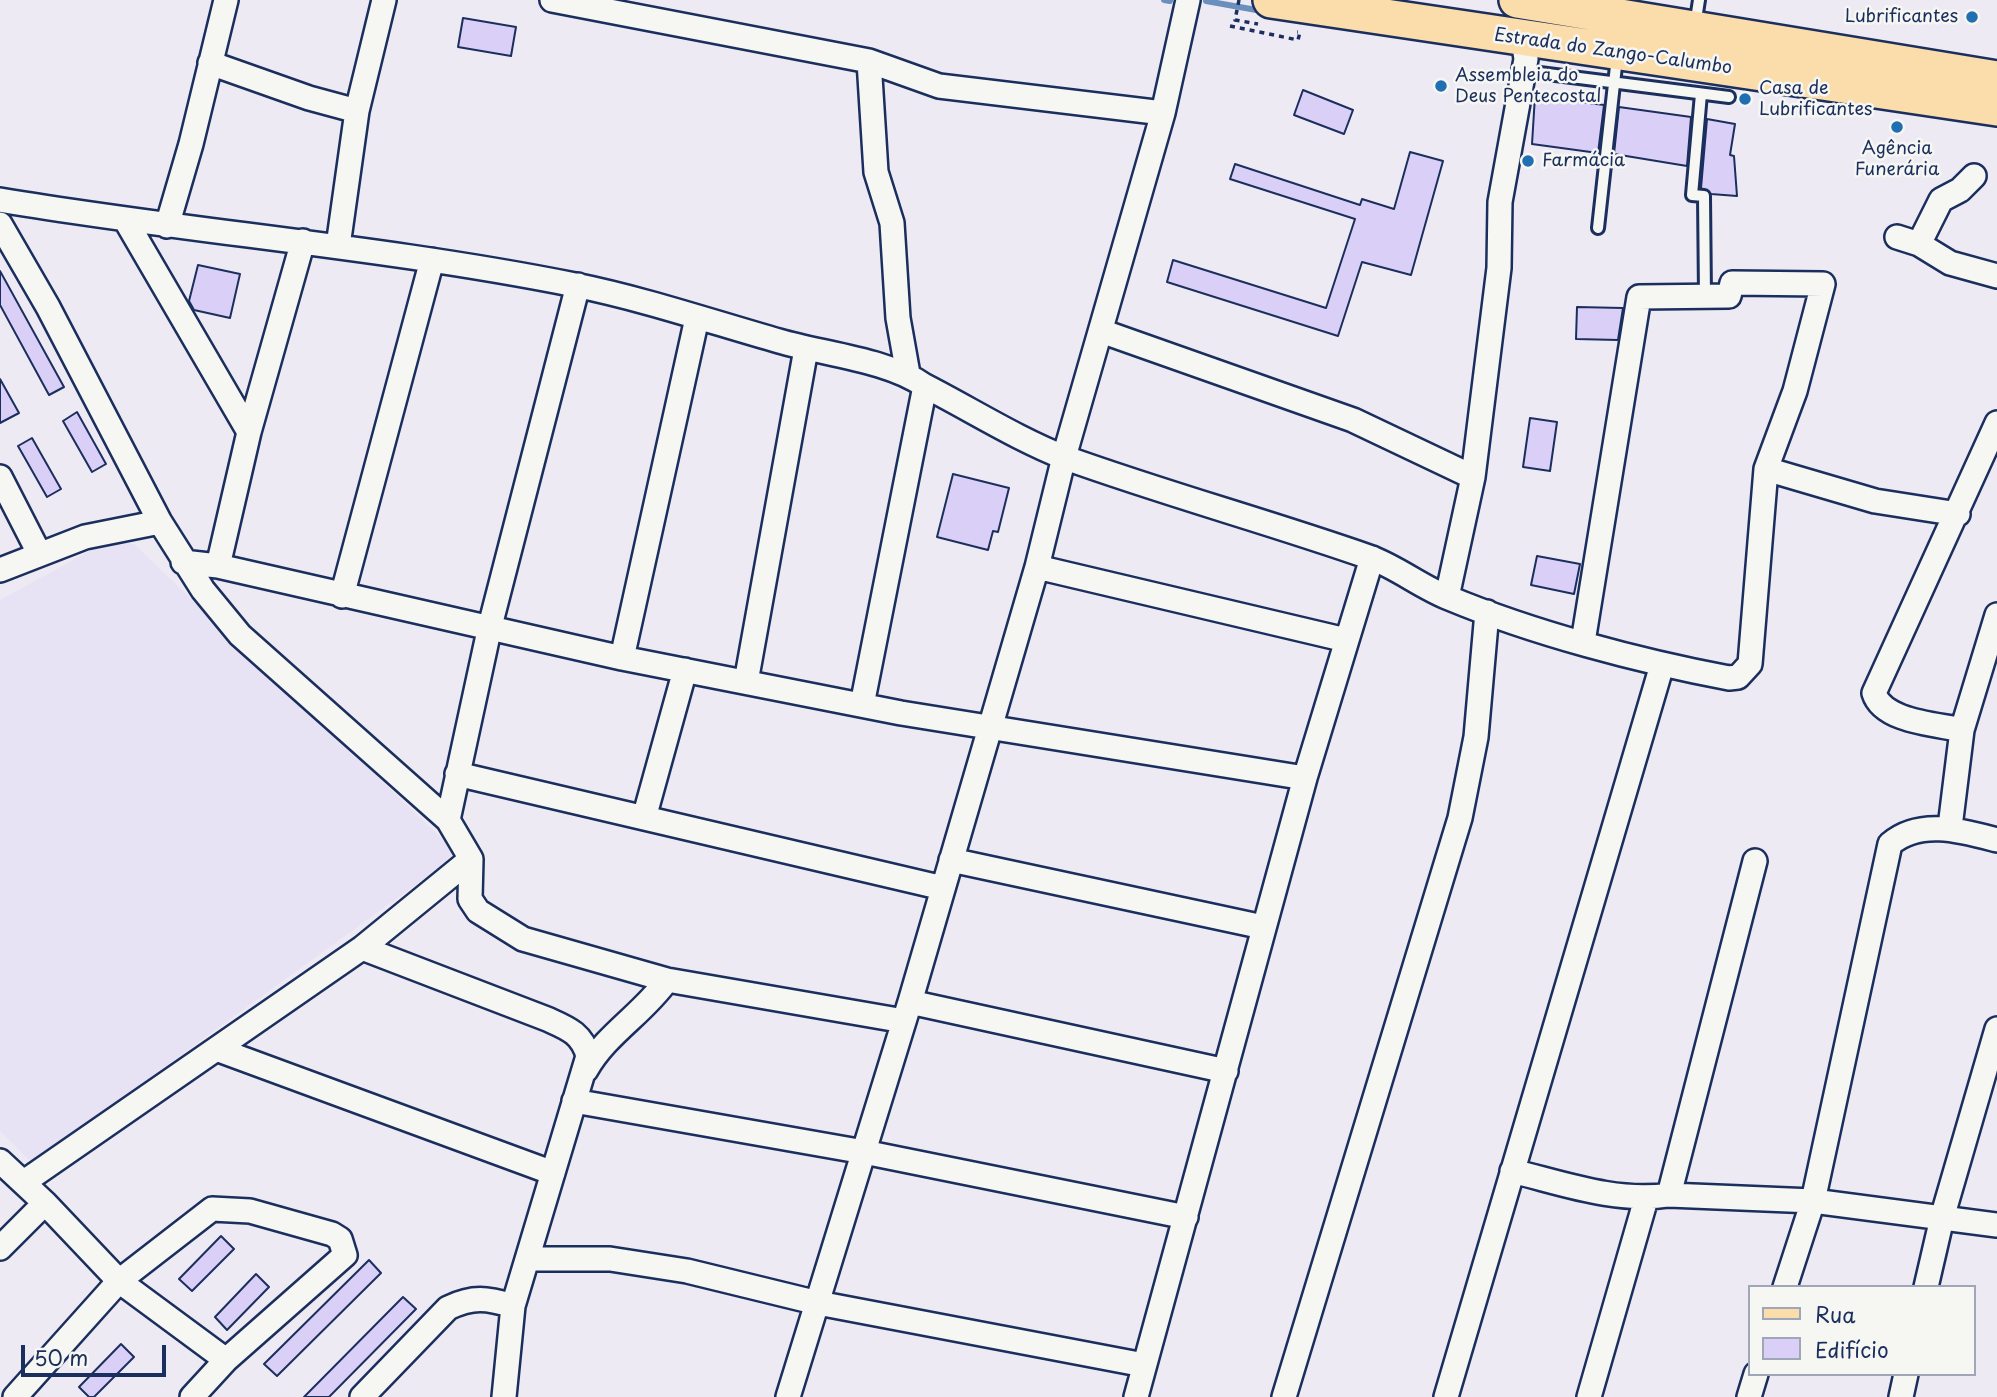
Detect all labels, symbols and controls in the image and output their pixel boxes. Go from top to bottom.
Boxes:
place label: Lubrificantes [1845,6,1958,28]
marker: Lubrificantes [1964,9,1980,25]
street label: Estrada do Zango-Calumbo [1493,25,1733,79]
place label: Assembleia do Deus Pentecostal [1455,65,1602,108]
marker: Assembleia do Deus Pentecostal [1433,78,1449,94]
place label: Casa de Lubrificantes [1759,78,1872,120]
marker: Casa de Lubrificantes [1737,91,1753,107]
marker: Agência Funerária [1889,119,1905,135]
place label: Agência Funerária [1855,138,1939,180]
place label: Farmácia [1542,150,1625,172]
marker: Farmácia [1520,153,1536,169]
legend [1748,1285,1976,1376]
text: Rua [1815,1298,1855,1330]
scale bar [24,1330,170,1374]
text: Edifício [1815,1333,1889,1365]
text: 50 m [34,1341,88,1373]

